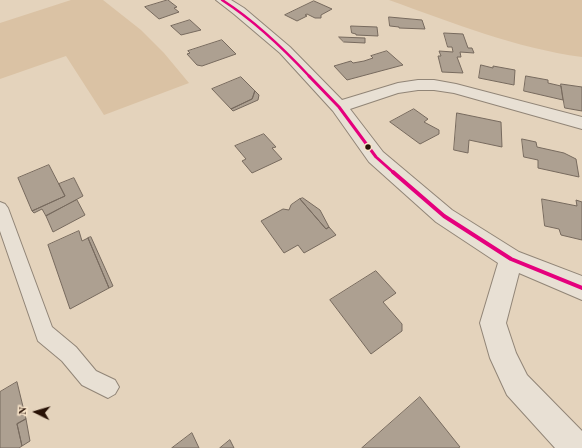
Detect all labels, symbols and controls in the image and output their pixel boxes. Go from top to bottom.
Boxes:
unlabelled marker [363,142,373,152]
north arrow [16,392,56,432]
text: N [18,406,29,416]

